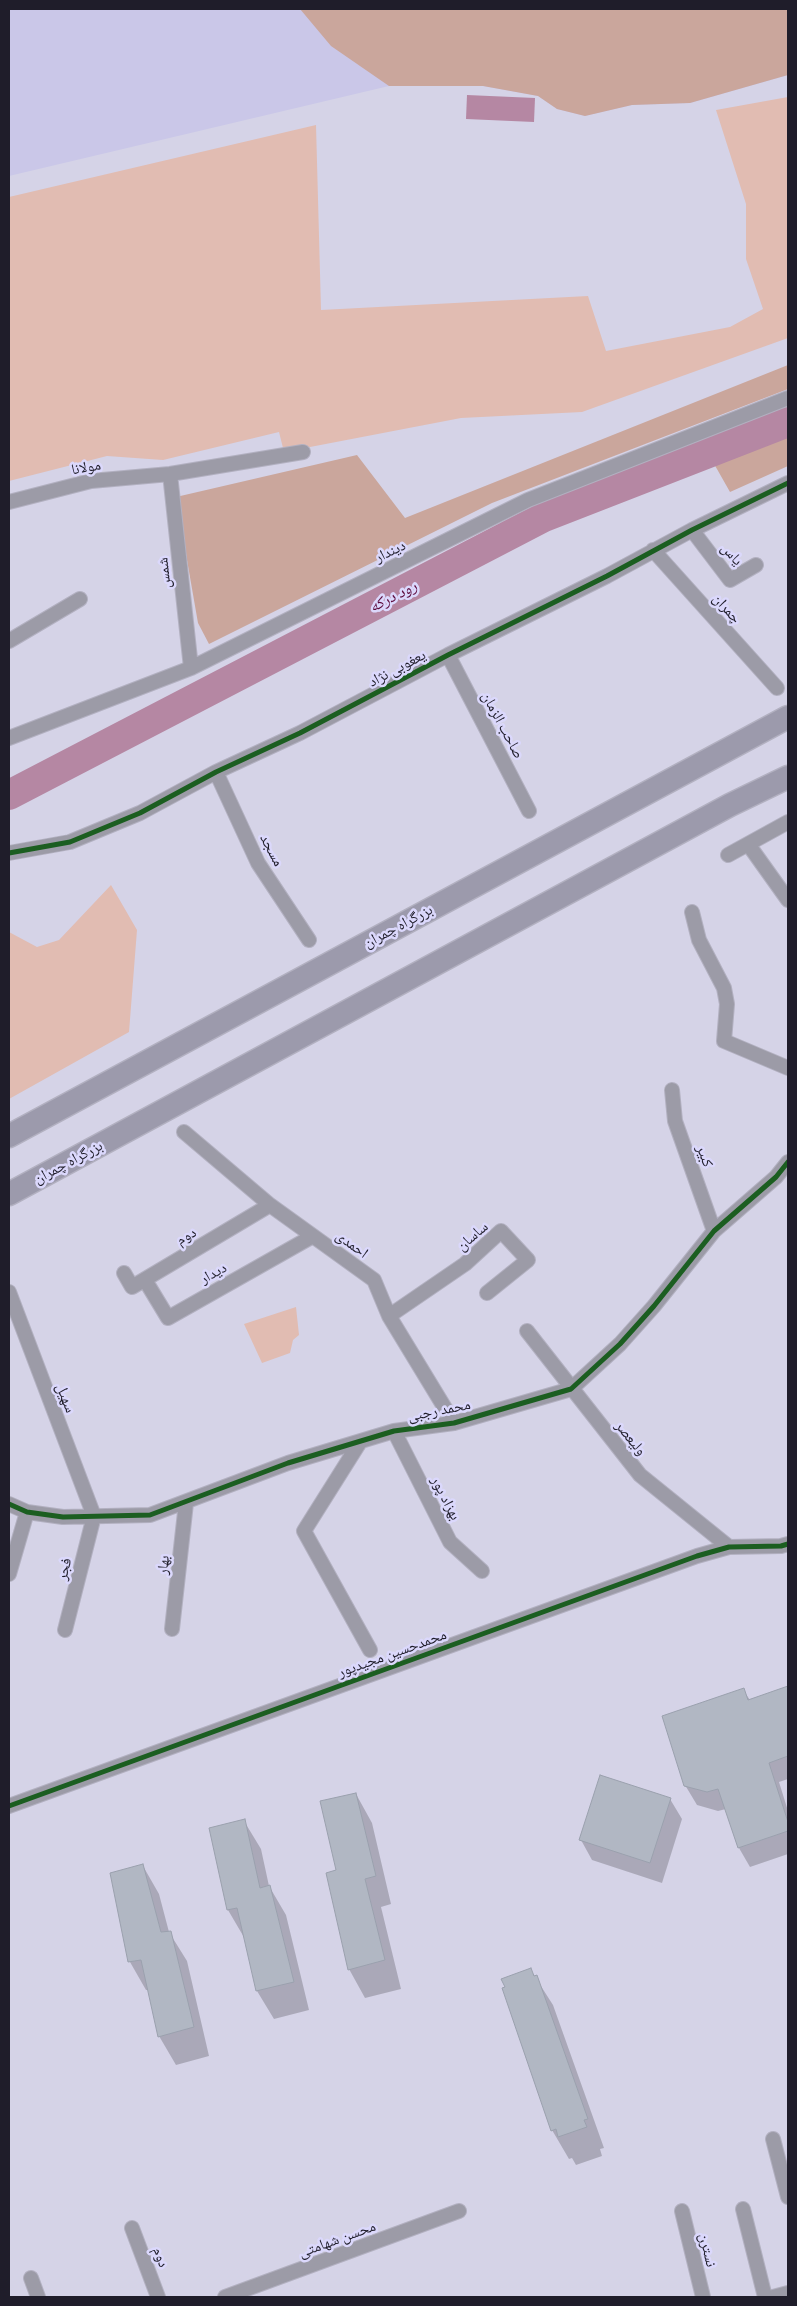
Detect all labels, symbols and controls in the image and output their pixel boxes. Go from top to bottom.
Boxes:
street label: مولانا [70,456,102,478]
street label: دیندار [372,536,408,566]
street label: یاس [717,539,747,569]
street label: شمس [153,556,175,590]
water label: رود درکه [366,576,420,616]
street label: چمران [709,589,745,627]
street label: یعغوبی نژاد [365,645,429,691]
street label: صاحب الزمان [478,689,528,761]
street label: مسجد [256,831,288,869]
street label: بزرگراه چمران [360,900,436,952]
street label: بزرگراه چمران [30,1136,106,1188]
street label: کبیر [693,1143,717,1169]
street label: ساسان [452,1217,492,1255]
street label: دوم [173,1223,199,1249]
street label: احمدی [332,1226,372,1262]
street label: دیدار [196,1258,230,1288]
street label: سهیل [52,1381,80,1415]
street label: محمد رجبی [406,1395,472,1425]
street label: ولیعصر [612,1417,650,1459]
street label: بهزاد پور [427,1473,465,1523]
street label: بهار [153,1554,173,1576]
street label: فجر [53,1556,75,1582]
street label: محمدحسین مجیدپور [335,1625,449,1681]
street label: محسن شهامتی [296,2217,378,2261]
street label: نسترن [695,2231,721,2269]
street label: دوم [149,2244,173,2270]

